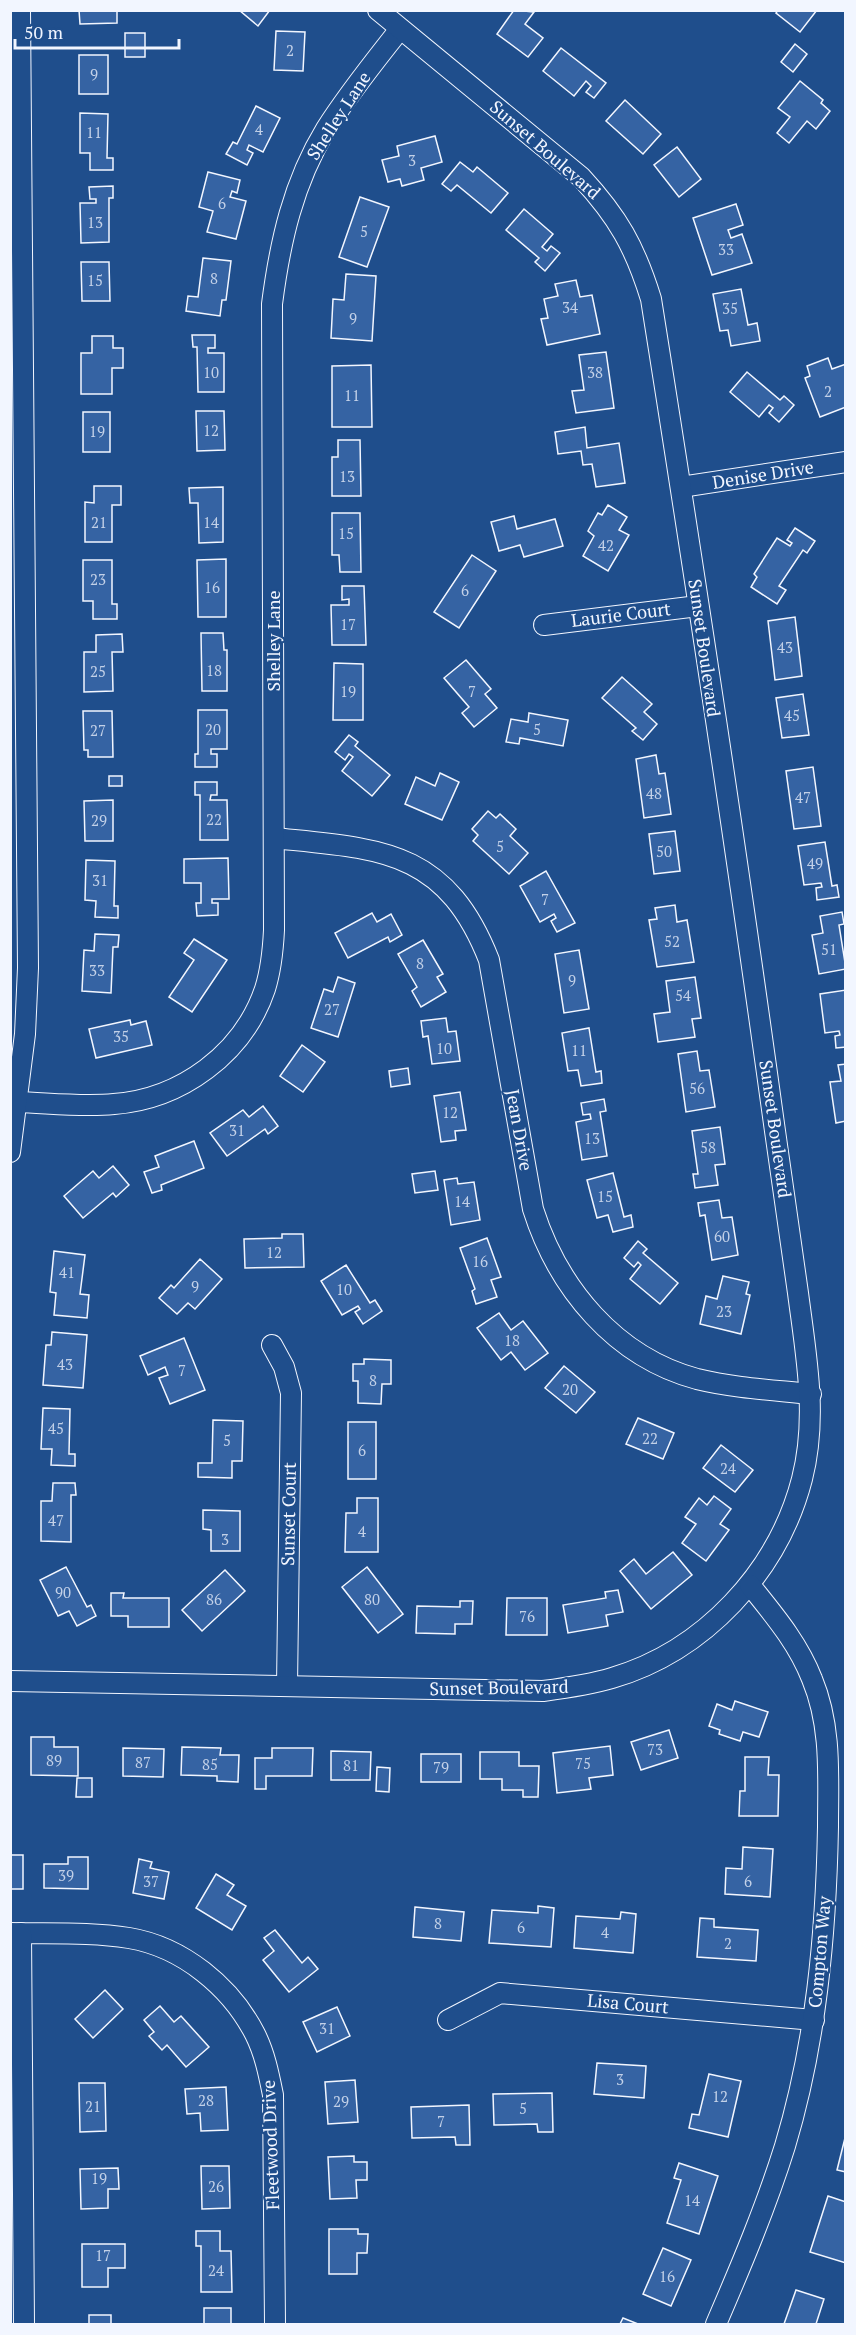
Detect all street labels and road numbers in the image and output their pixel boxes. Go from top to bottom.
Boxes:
street label: Shelley Lane [301,67,376,164]
street label: Sunset Boulevard [485,95,606,204]
street label: Denise Drive [711,454,815,494]
street label: Sunset Boulevard [683,577,727,718]
street label: Shelley Lane [261,590,285,692]
street label: Laurie Court [570,596,672,632]
street label: Sunset Boulevard [754,1058,798,1199]
street label: Jean Drive [501,1087,539,1172]
street label: Sunset Court [275,1462,301,1566]
street label: Sunset Boulevard [429,1674,569,1700]
street label: Compton Way [802,1894,836,2009]
street label: Lisa Court [586,1987,670,2019]
street label: Fleetwood Drive [256,2080,284,2210]

